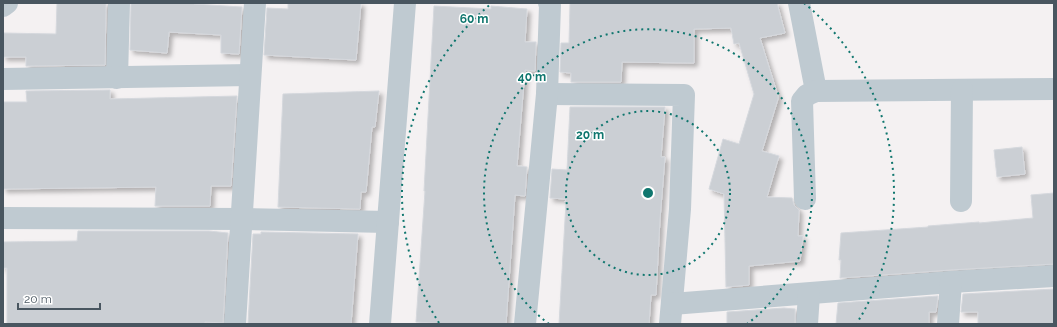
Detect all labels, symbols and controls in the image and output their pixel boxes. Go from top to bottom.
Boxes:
text: 60 m [460,12,488,26]
text: 40 m [518,70,546,84]
text: 20 m [576,128,604,142]
centre of rings [641,186,655,200]
scale bar [18,285,100,311]
text: 20 m [24,292,52,306]

